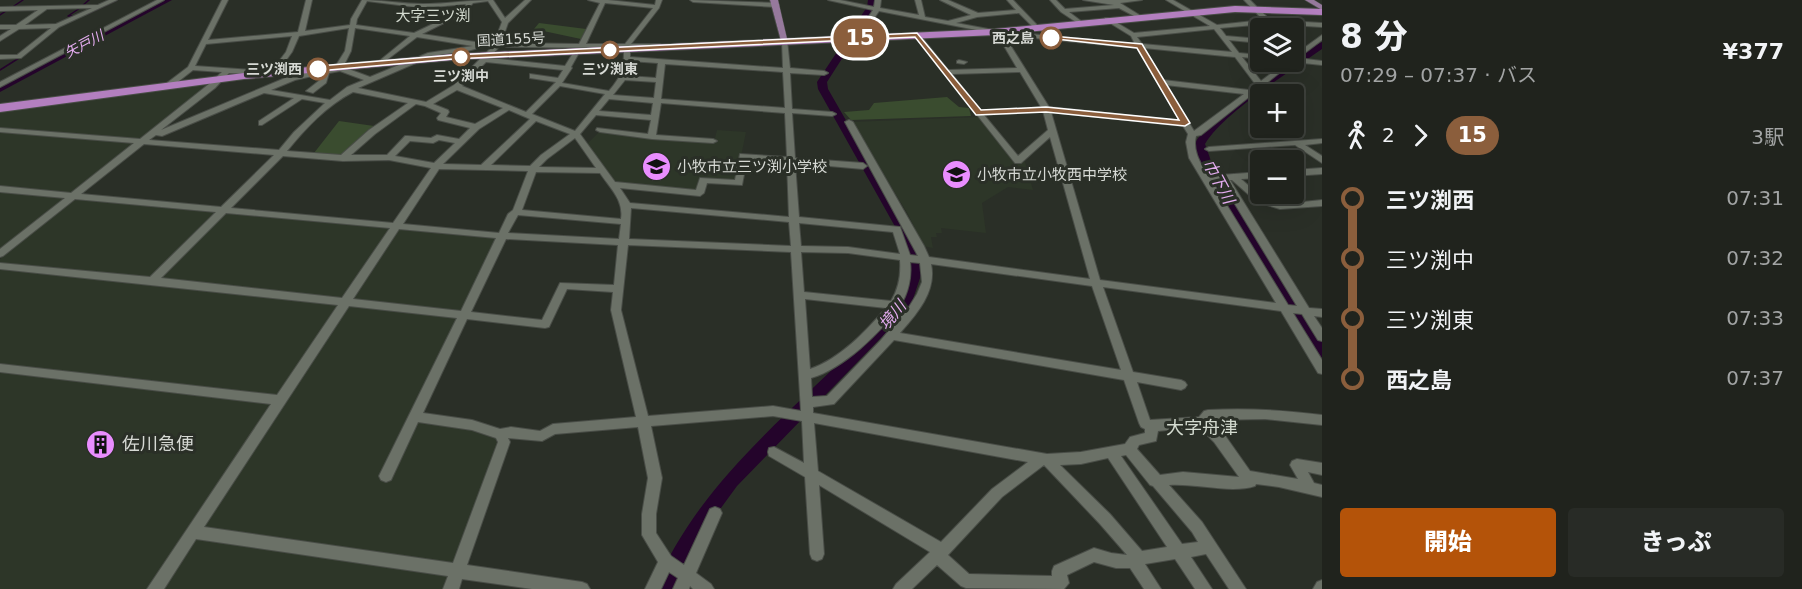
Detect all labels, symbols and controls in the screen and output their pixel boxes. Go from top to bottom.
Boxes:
district label: 大字三ツ渕 [395,7,471,25]
text: 8 分 [1340,17,1407,56]
line badge: 15 [833,18,887,57]
map controls [1250,18,1304,204]
button: layers [1250,18,1304,72]
water label: 矢戸川 [62,26,108,61]
text: 15 [845,26,875,50]
marker: 西之島 [1040,27,1062,49]
street label: 国道155号 [476,29,546,49]
place label: 西之島 [992,30,1034,46]
text: ¥377 [1723,39,1784,64]
marker: 三ツ渕東 [601,41,619,59]
marker: 三ツ渕中 [452,48,470,66]
marker: 三ツ渕西 [307,58,329,80]
place label: 三ツ渕西 [246,61,302,77]
place label: 三ツ渕東 [582,61,638,77]
text: 07:29 – 07:37 · バス [1340,63,1537,87]
place label: 三ツ渕中 [433,68,489,84]
button: + [1250,84,1304,138]
icon: walk [1340,119,1373,152]
icon: forward [1404,119,1437,152]
text: 2 [1382,123,1395,147]
text: 15 [1458,123,1487,147]
text: 3駅 [1751,125,1784,149]
button: − [1250,150,1304,204]
school or university icon: 小牧市立三ツ渕小学校 [640,151,672,183]
water label: 巾下川 [1199,156,1239,209]
place label: 小牧市立三ツ渕小学校 [677,158,827,176]
school or university icon: 小牧市立小牧西中学校 [940,159,972,191]
place label: 小牧市立小牧西中学校 [977,166,1127,184]
text: 07:31 [1726,186,1784,210]
text: 三ツ渕西 [1386,188,1474,213]
text: 07:32 [1726,246,1784,270]
text: 三ツ渕中 [1386,248,1474,273]
water label: 境川 [875,295,911,334]
text: 07:33 [1726,306,1784,330]
text: 三ツ渕東 [1386,308,1474,333]
text: 07:37 [1726,366,1784,390]
text: 西之島 [1386,368,1452,393]
district label: 大字舟津 [1166,417,1238,438]
building icon: 佐川急便 [85,428,117,460]
place label: 佐川急便 [122,433,194,454]
button: 開始 [1340,508,1556,577]
button: きっぷ [1568,508,1784,577]

